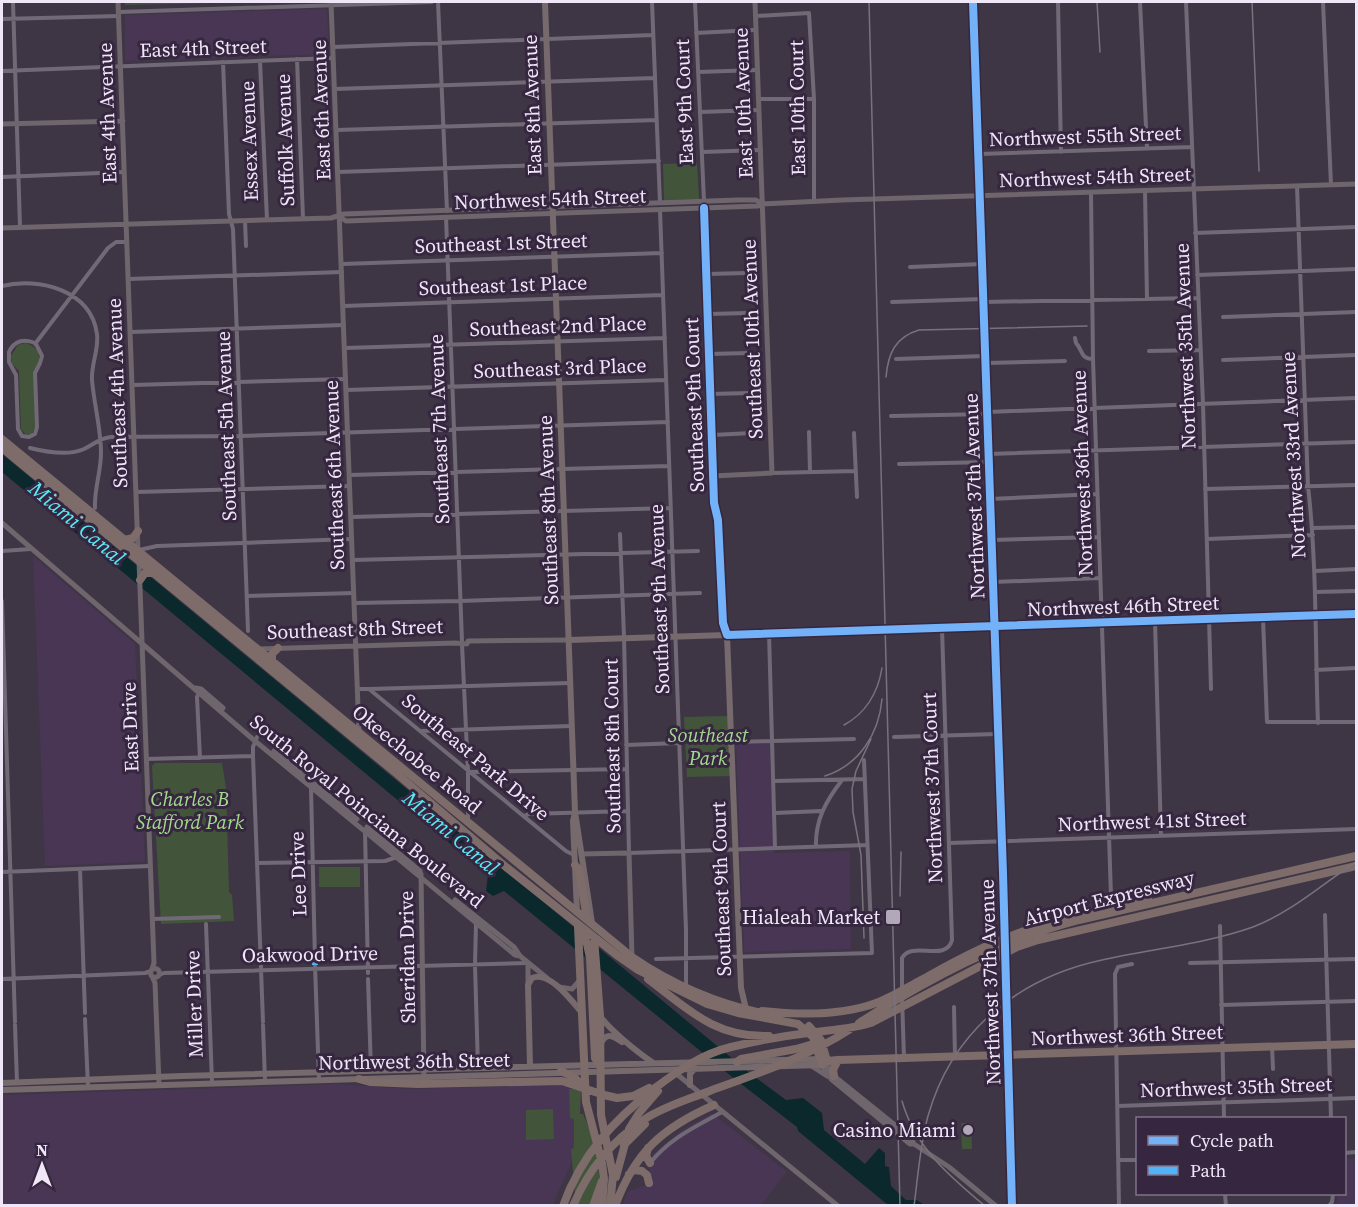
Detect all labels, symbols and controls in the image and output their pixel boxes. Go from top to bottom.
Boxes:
street label: East 10th Avenue [726,27,760,179]
street label: East 4th Street [139,32,267,64]
street label: East 8th Avenue [516,34,548,176]
street label: East 9th Court [668,38,700,165]
street label: East 6th Avenue [305,39,337,181]
street label: East 10th Court [782,39,812,176]
street label: East 4th Avenue [91,42,123,184]
street label: Suffolk Avenue [269,73,301,207]
street label: Essex Avenue [233,80,265,202]
street label: Northwest 55th Street [989,119,1182,153]
street label: Northwest 54th Street [999,160,1192,194]
street label: Northwest 54th Street [454,182,647,216]
street label: Southeast 1st Street [414,226,588,260]
street label: Southeast 10th Avenue [735,239,769,439]
street label: Northwest 35th Avenue [1167,243,1203,449]
street label: Southeast 1st Place [418,268,588,302]
street label: Southeast 4th Avenue [100,298,134,488]
street label: Southeast 2nd Place [469,309,647,343]
street label: Southeast 9th Court [677,317,711,493]
street label: Southeast 5th Avenue [209,331,243,521]
street label: Southeast 7th Avenue [422,334,456,524]
street label: Southeast 3rd Place [473,351,647,385]
street label: Northwest 33rd Avenue [1274,351,1312,559]
street label: Northwest 36th Avenue [1064,370,1100,576]
street label: Southeast 6th Avenue [317,380,351,570]
street label: Northwest 37th Avenue [956,393,992,599]
street label: Southeast 8th Avenue [531,415,565,605]
water label: Miami Canal [22,473,132,571]
street label: Southeast 9th Avenue [642,504,676,694]
street label: Northwest 46th Street [1027,589,1220,623]
street label: Southeast 8th Street [267,612,444,646]
street label: Southeast 8th Court [596,658,628,834]
street label: East Drive [114,681,146,773]
street label: Southeast Park Drive [396,687,556,827]
street label: Northwest 37th Court [915,692,949,884]
street label: Okeechobee Road [346,698,488,820]
street label: South Royal Poinciana Boulevard [244,708,490,915]
park label: Southeast Park [668,721,750,772]
water label: Miami Canal [396,783,506,881]
park label: Charles B Stafford Park [136,785,245,836]
street label: Southeast 9th Court [704,801,738,977]
street label: Northwest 41st Street [1057,804,1247,838]
street label: Lee Drive [283,831,313,917]
street label: Airport Expressway [1021,863,1198,933]
street label: Northwest 37th Avenue [972,879,1008,1085]
street label: Sheridan Drive [392,890,422,1024]
place label: Hialeah Market [742,903,880,931]
marker: Hialeah Market [884,908,902,926]
street label: Oakwood Drive [242,939,378,969]
street label: Miller Drive [178,950,210,1058]
street label: Northwest 36th Street [1031,1018,1224,1052]
street label: Northwest 36th Street [318,1045,511,1077]
street label: Northwest 35th Street [1140,1070,1333,1104]
place label: Casino Miami [833,1116,956,1144]
legend [1136,1117,1346,1195]
marker: Casino Miami [961,1123,975,1137]
text: Cycle path [1190,1128,1274,1153]
north arrow [12,1135,72,1195]
text: N [36,1139,48,1161]
text: Path [1190,1158,1227,1183]

